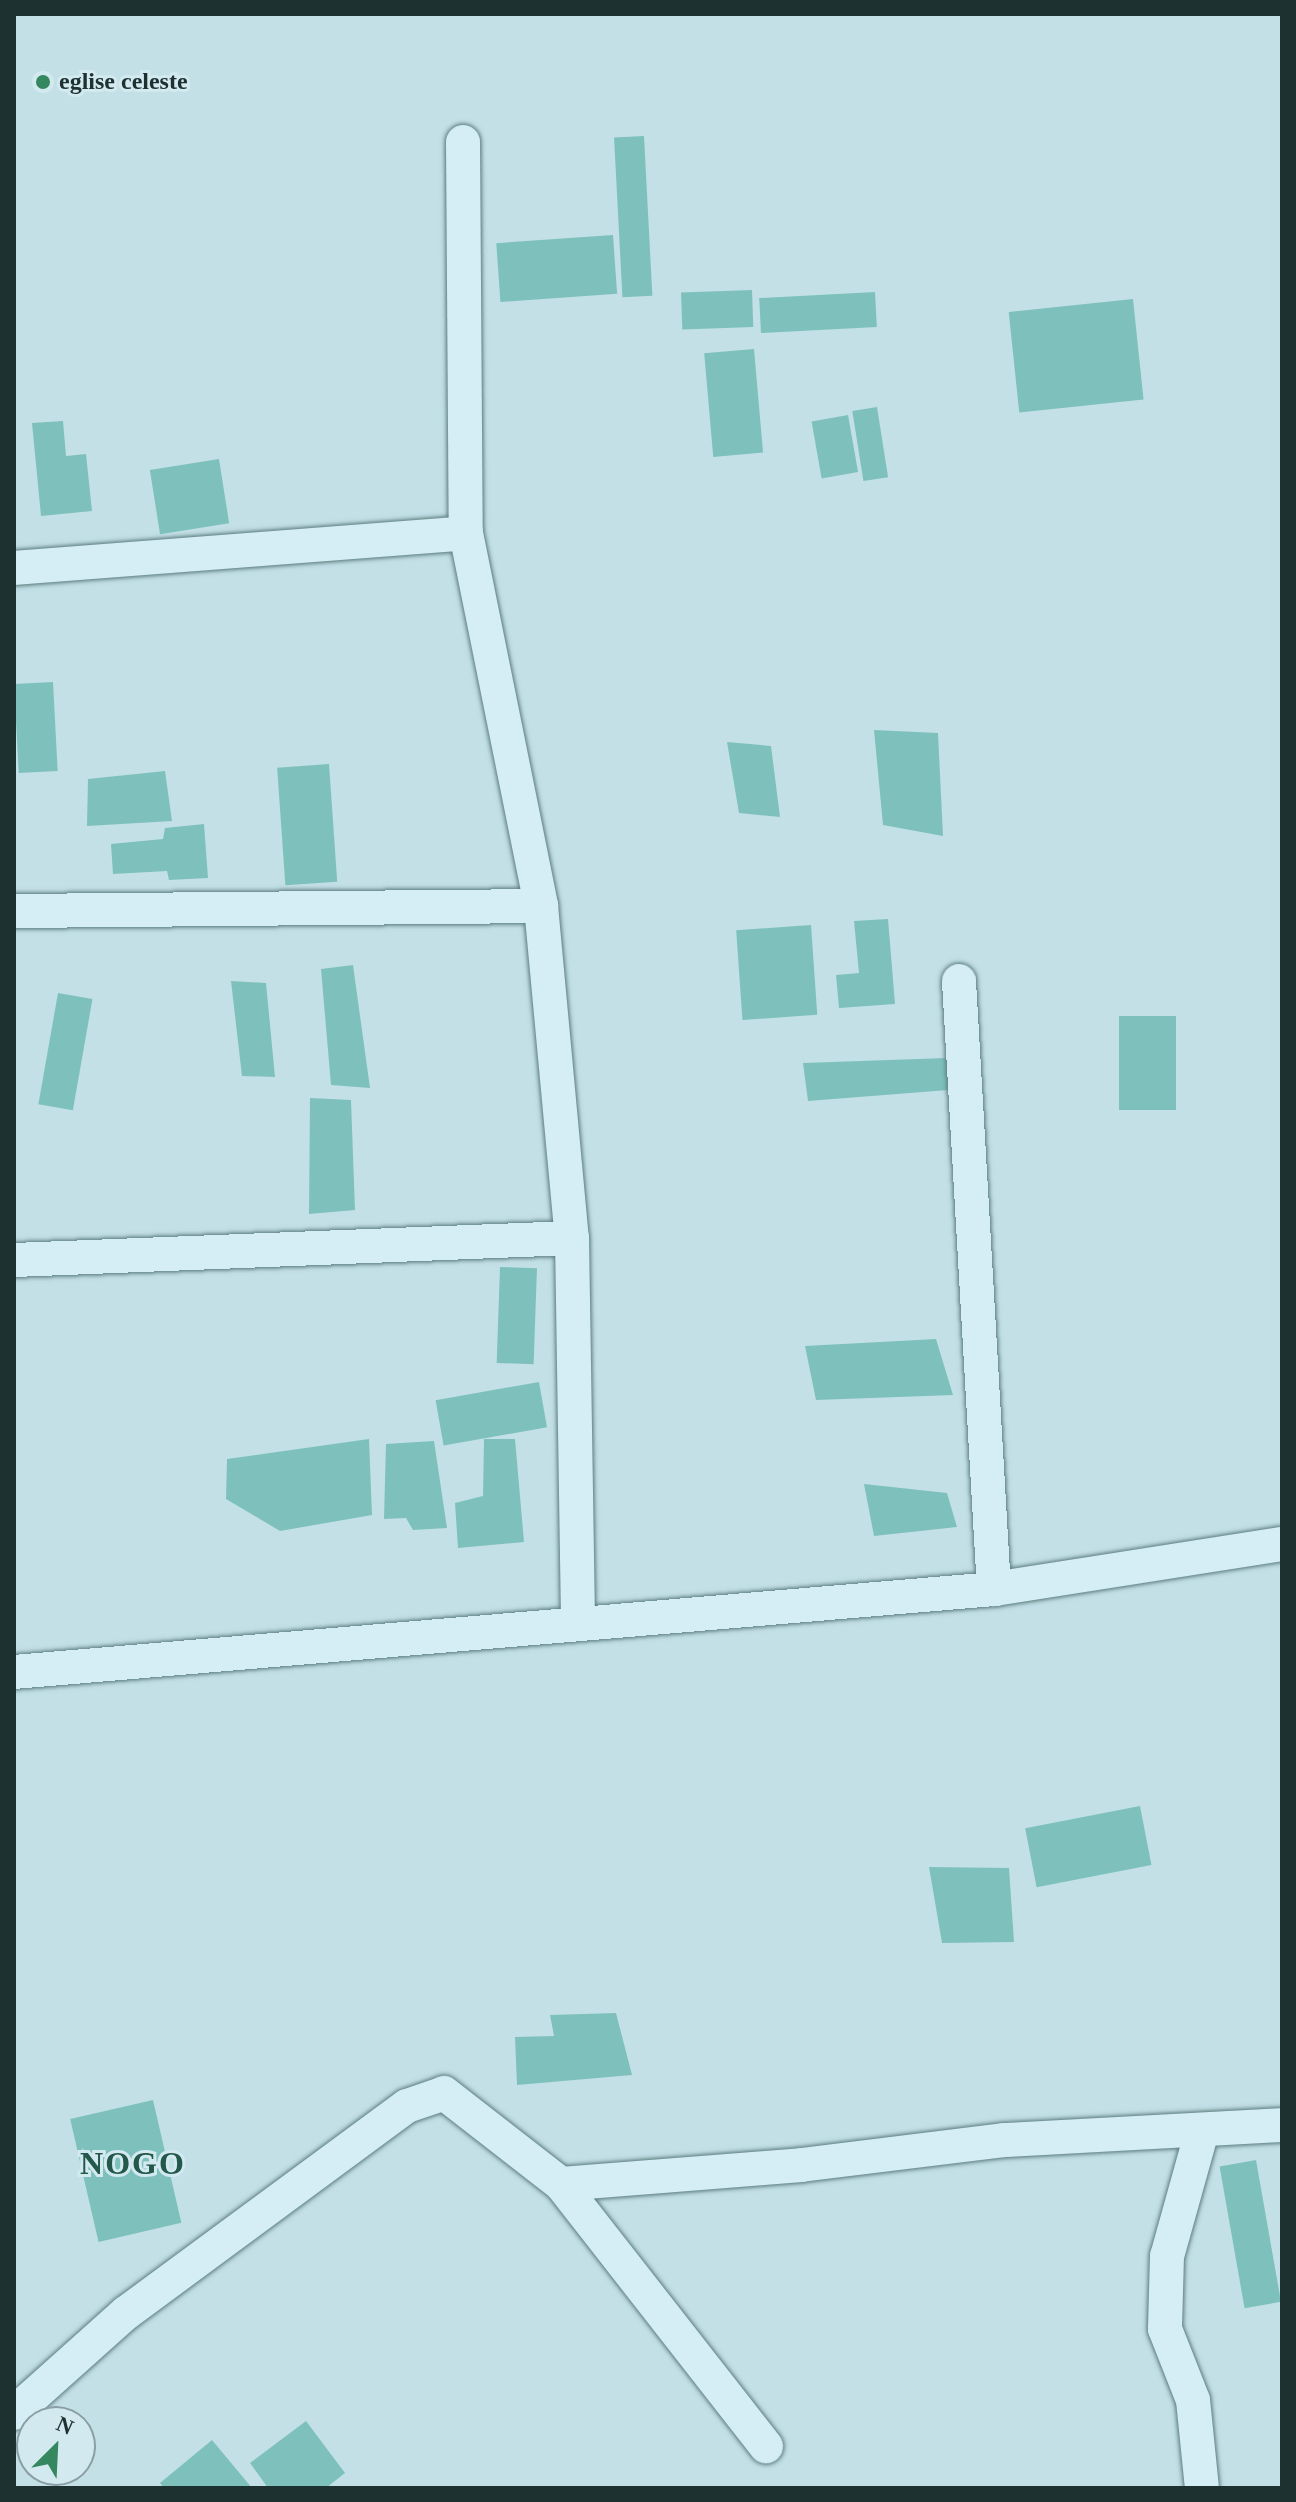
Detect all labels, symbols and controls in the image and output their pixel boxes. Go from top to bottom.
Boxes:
place label: eglise celeste [59,68,188,96]
marker: eglise celeste [34,73,52,91]
district label: NOGO [80,2144,186,2182]
north arrow [16,2406,96,2486]
text: N [53,2411,77,2440]

